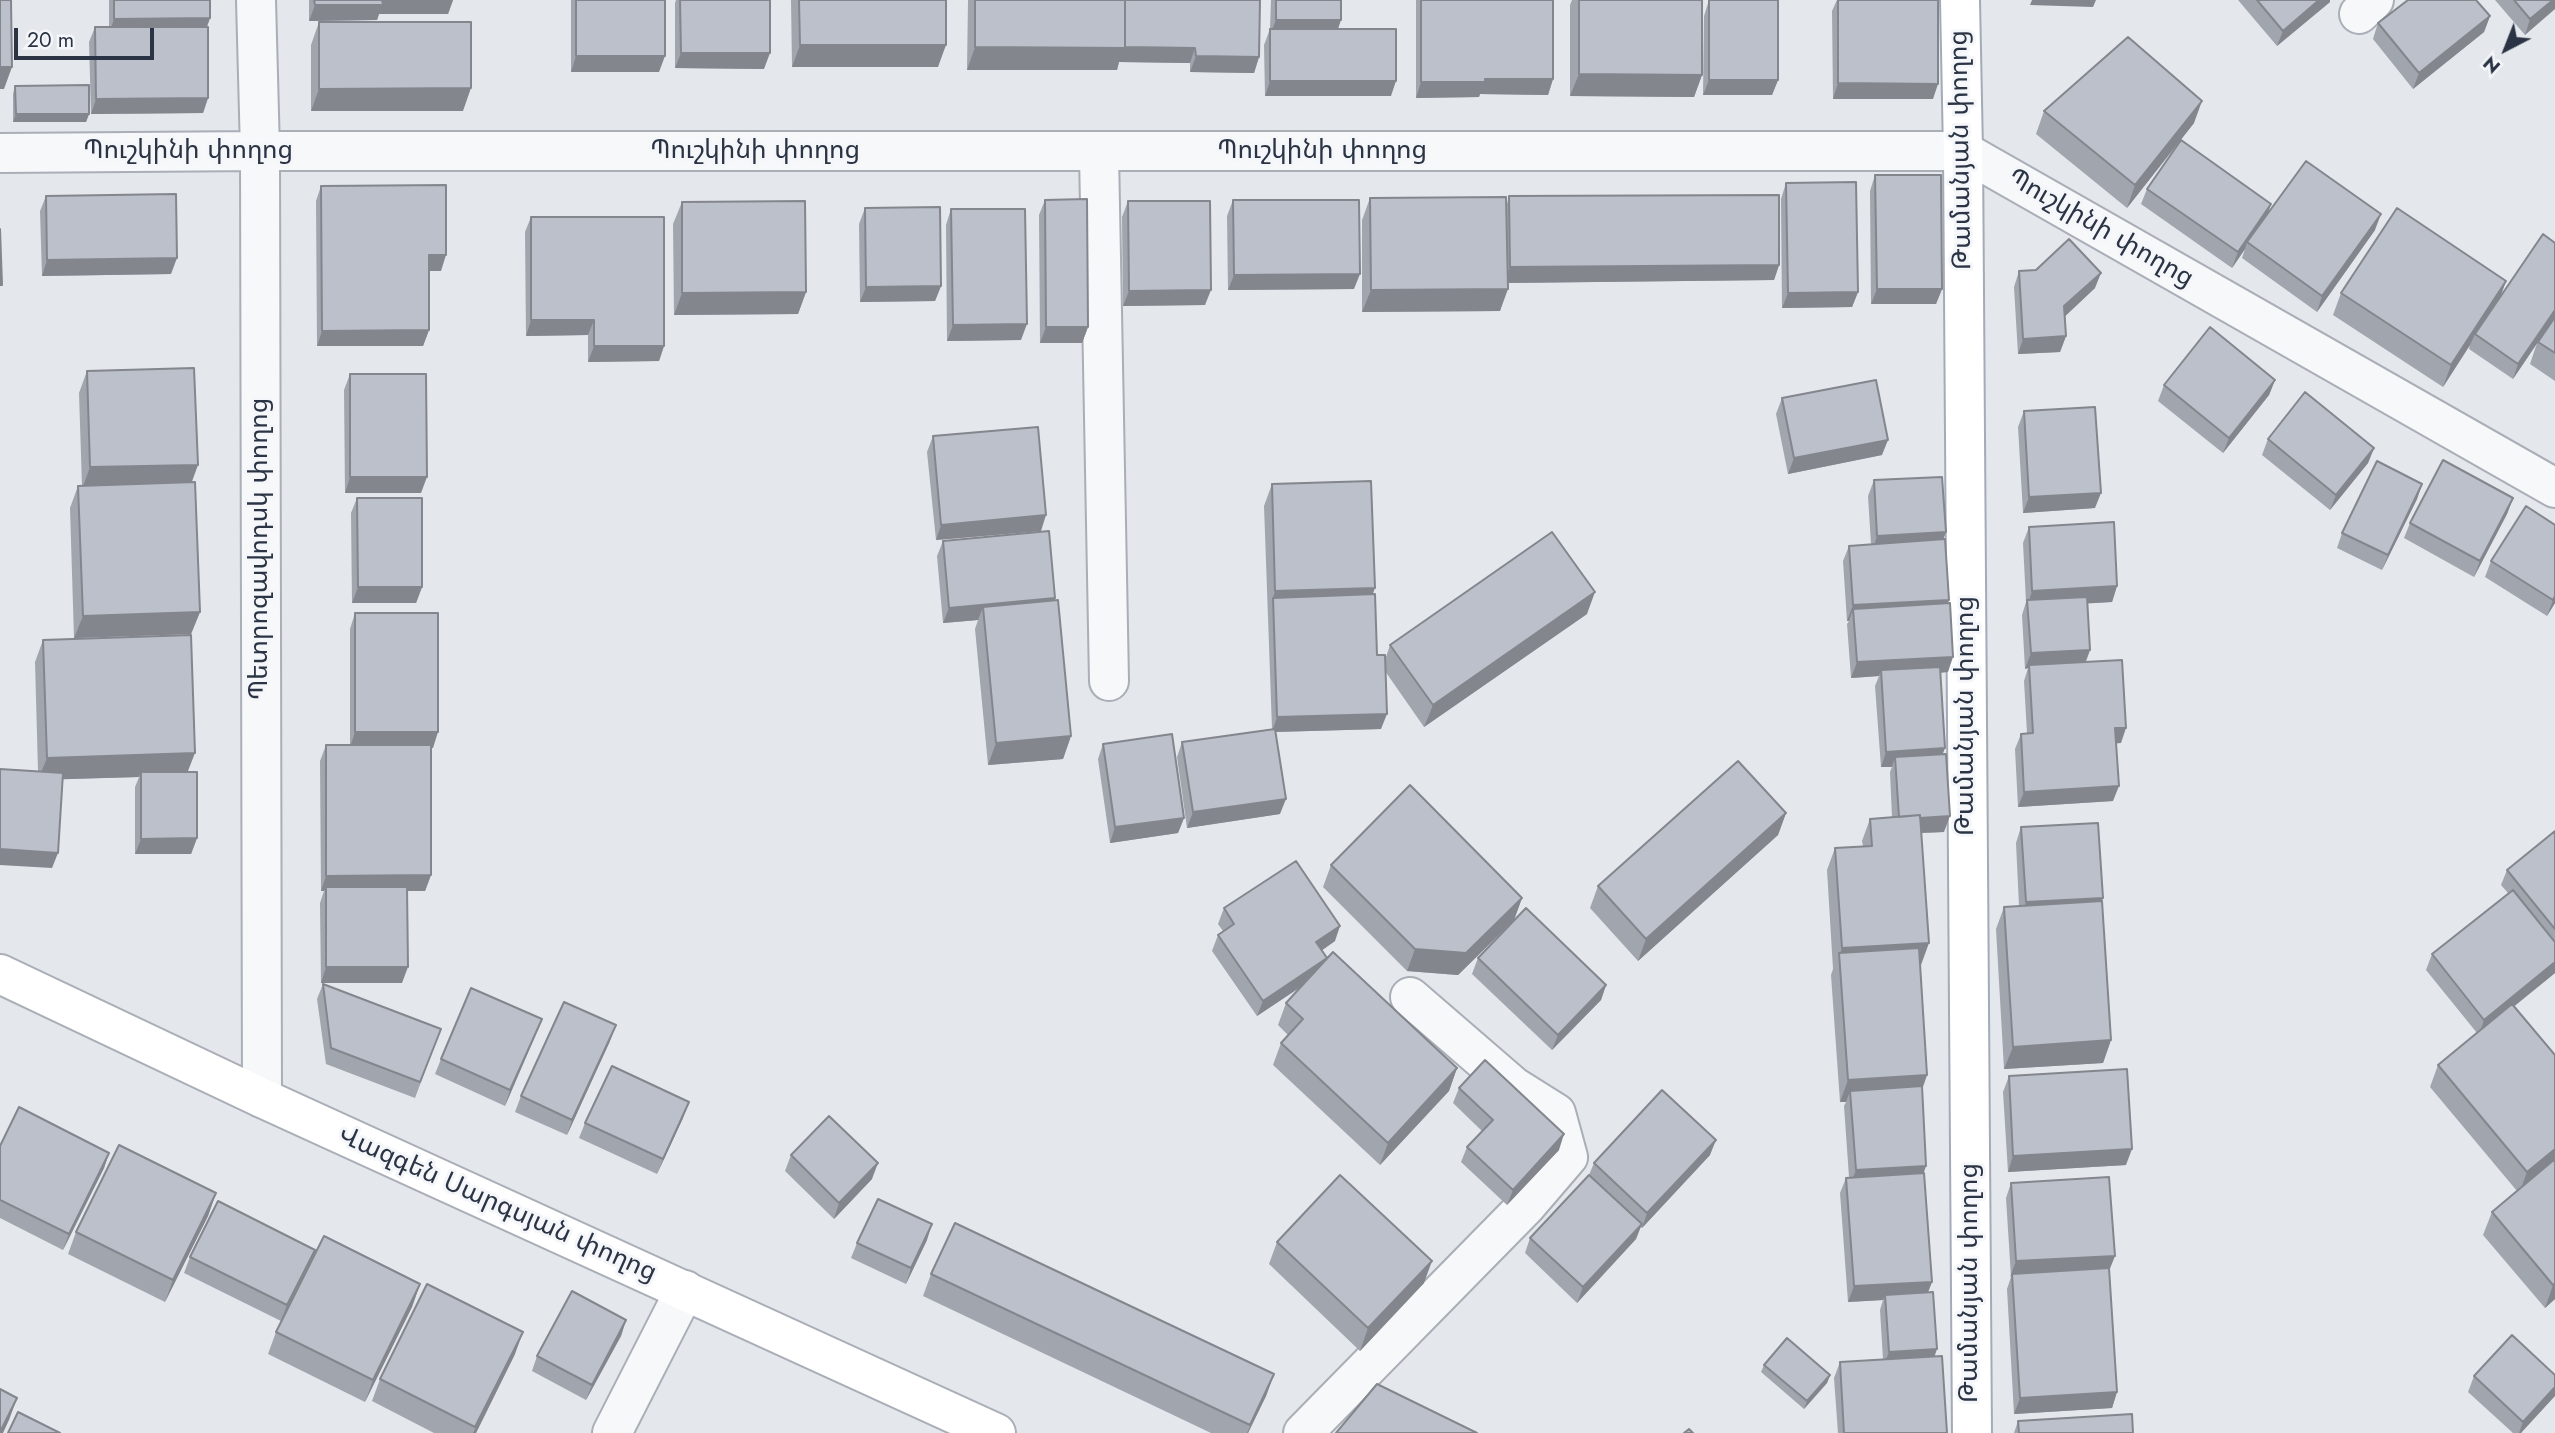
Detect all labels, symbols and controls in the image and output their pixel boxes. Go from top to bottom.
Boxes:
scale bar [18,14,158,58]
north arrow [2471,14,2541,84]
text: 20 m [27,25,74,55]
street label: Թամանյան փողոց [1944,30,1980,270]
text: N [2477,50,2506,80]
street label: Պուշկինի փողոց [83,136,293,168]
street label: Պուշկինի փողոց [650,136,860,168]
street label: Պուշկինի փողոց [1217,136,1427,168]
street label: Պուշկինի փողոց [2001,163,2199,295]
street label: Պետրոզավոդսկ փողոց [245,398,277,700]
street label: Թամանյան փողոց [1951,596,1983,836]
street label: Վազգեն Սարգսյան փողոց [333,1120,661,1290]
street label: Թամանյան փողոց [1955,1163,1987,1403]

